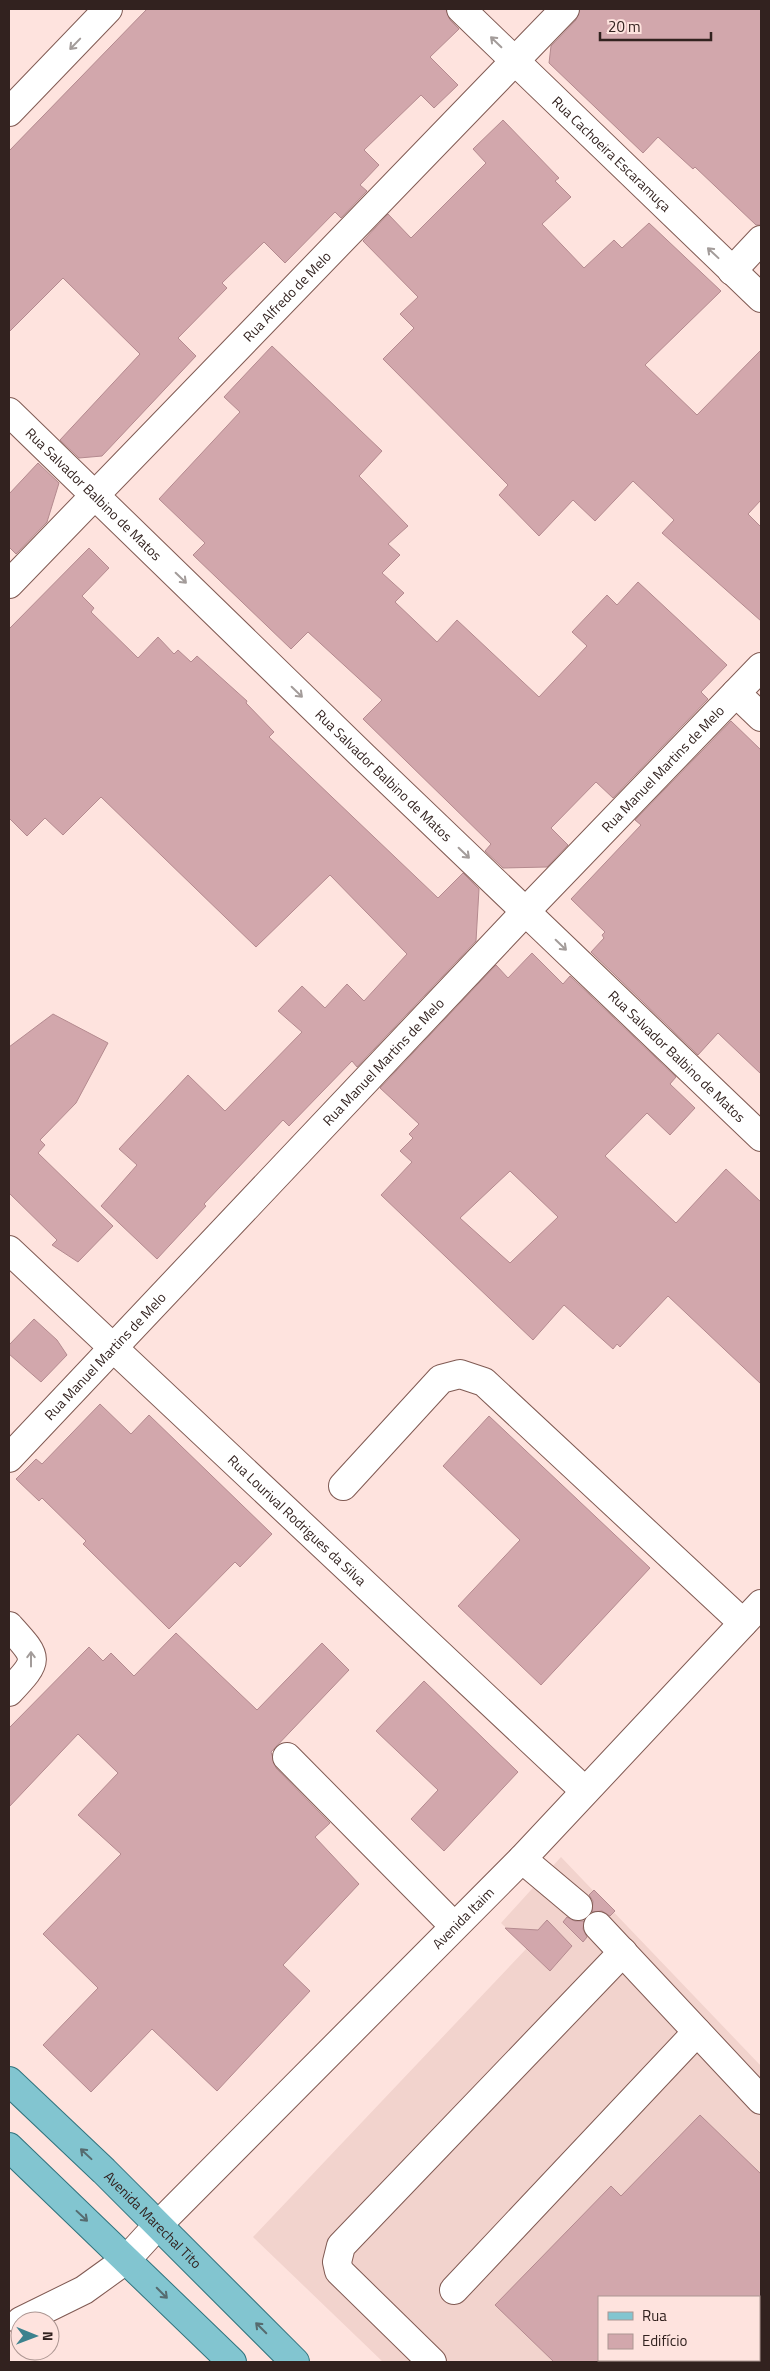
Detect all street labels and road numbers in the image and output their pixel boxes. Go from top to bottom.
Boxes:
street label: Rua Cachoeira Escaramuça [548,91,676,216]
street label: Rua Alfredo de Melo [238,246,336,346]
street label: Rua Salvador Balbino de Matos [21,423,167,565]
street label: Rua Manuel Martins de Melo [596,700,729,837]
street label: Rua Salvador Balbino de Matos [311,704,457,846]
street label: Rua Salvador Balbino de Matos [604,985,750,1127]
street label: Rua Manuel Martins de Melo [317,993,449,1130]
street label: Rua Manuel Martins de Melo [39,1287,170,1425]
street label: Rua Lourival Rodrigues da Silva [223,1450,371,1590]
street label: Avenida Itaim [427,1882,499,1954]
street label: Avenida Marechal Tito [100,2166,207,2273]

